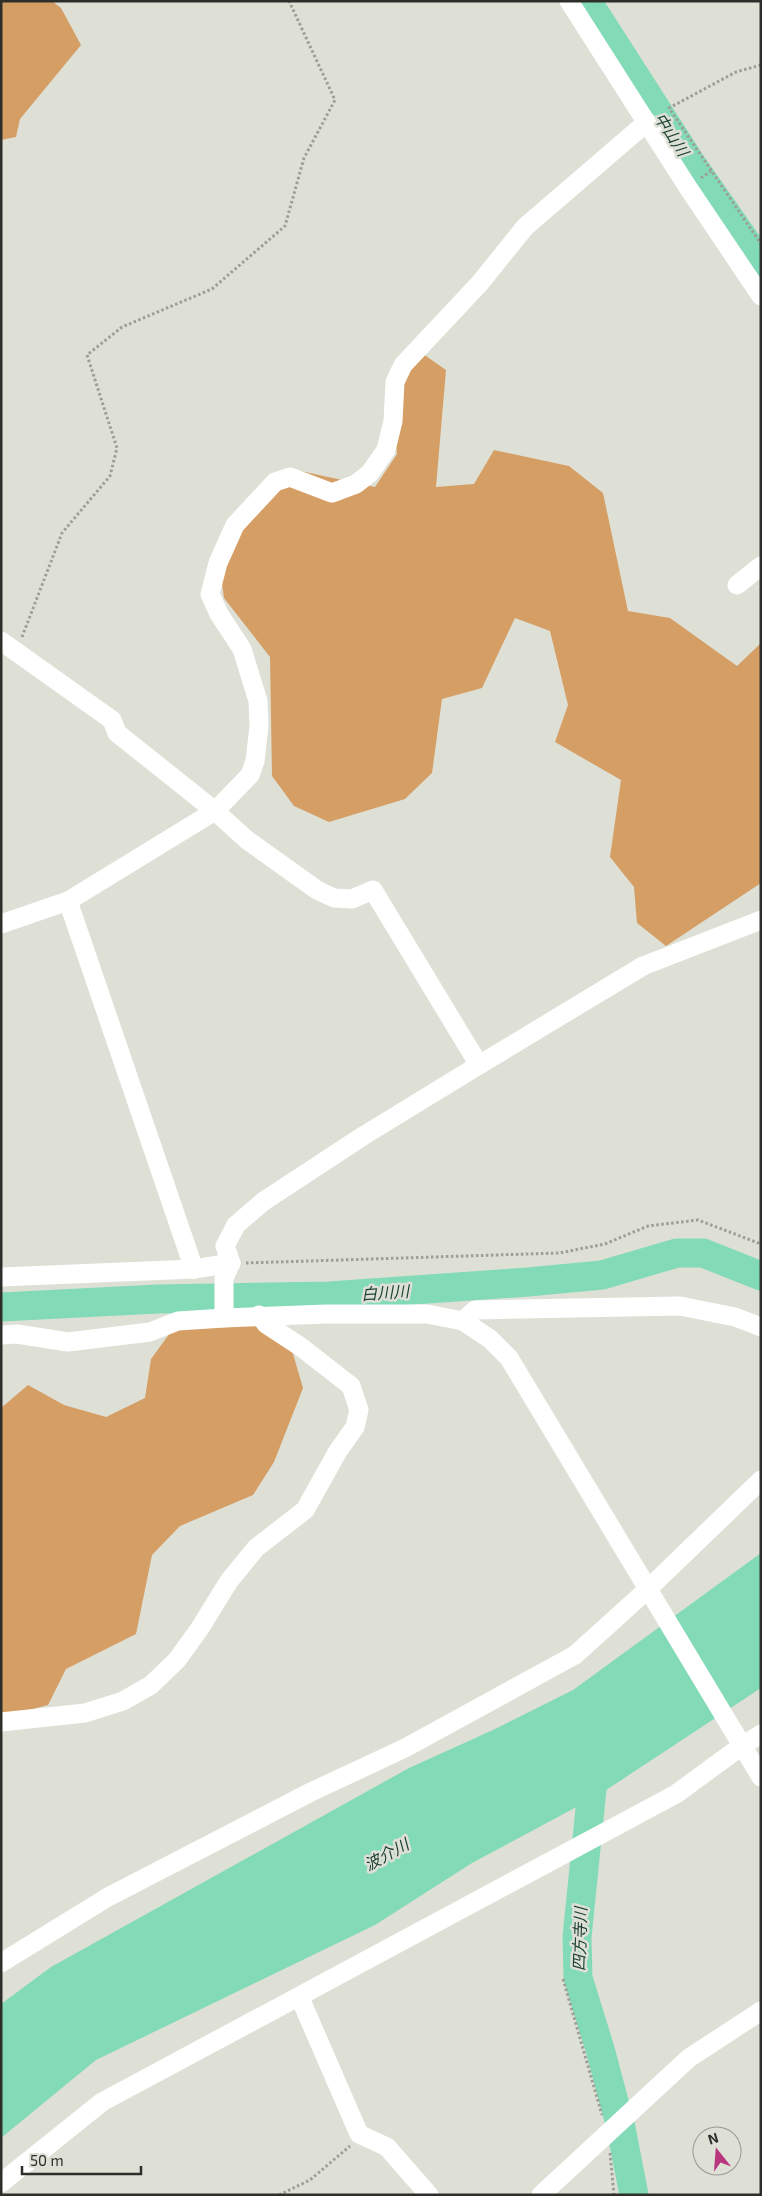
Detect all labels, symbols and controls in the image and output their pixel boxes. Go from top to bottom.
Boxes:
water label: 中山川 [651,109,694,161]
water label: 白川川 [360,1281,412,1303]
water label: 波介川 [360,1833,413,1874]
water label: 四方寺川 [568,1905,590,1971]
north arrow [692,2126,742,2176]
text: N [706,2128,720,2148]
scale bar [22,2144,141,2176]
text: 50 m [30,2151,64,2169]

